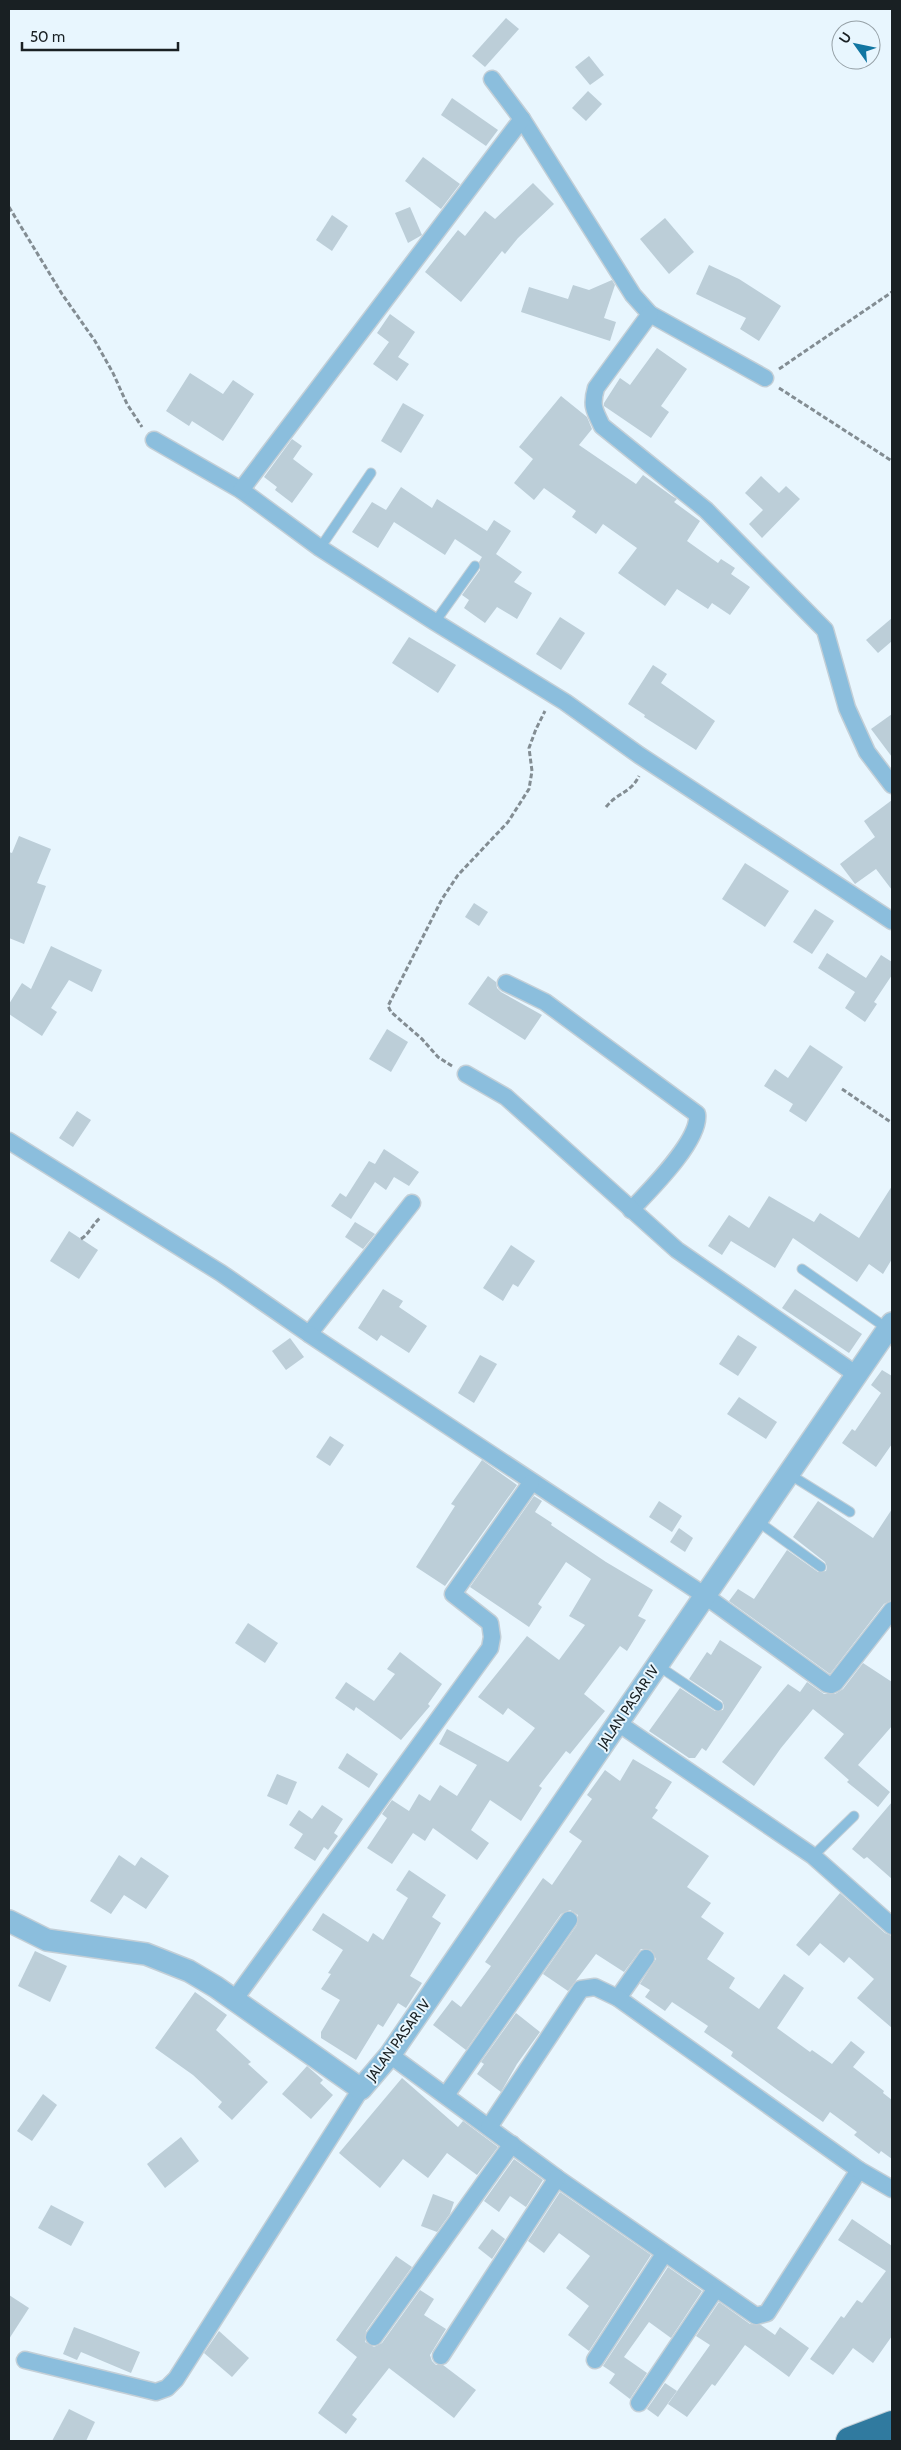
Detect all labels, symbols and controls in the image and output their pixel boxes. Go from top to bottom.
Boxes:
scale bar [22,20,179,52]
north arrow [831,20,881,70]
text: 50 m [30,28,65,46]
text: U [835,29,855,47]
street label: JALAN PASAR IV [593,1661,663,1753]
street label: JALAN PASAR IV [361,1995,434,2086]

